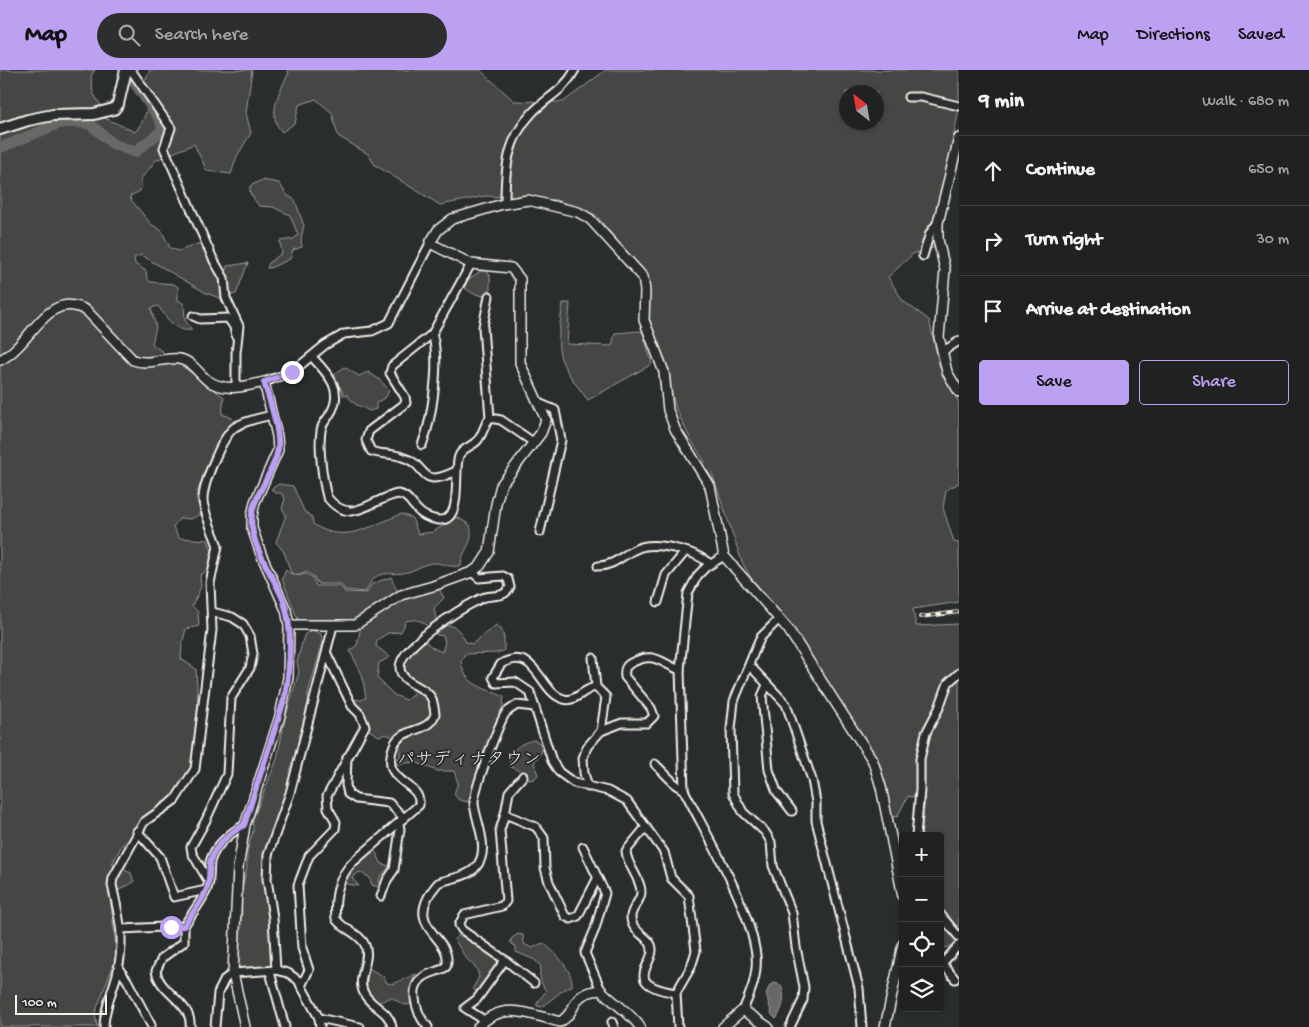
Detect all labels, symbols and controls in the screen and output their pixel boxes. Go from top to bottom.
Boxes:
search box [97,13,447,58]
text: Map [25,21,67,50]
icon: search [115,21,143,49]
text: Search here [155,24,248,47]
text: Map [1077,25,1109,46]
text: Directions [1137,25,1210,46]
text: Saved [1238,25,1284,46]
north arrow [839,85,884,130]
text: 9 min [979,90,1024,115]
text: Walk · 680 m [1202,93,1289,112]
icon: ahead [979,157,1007,185]
text: Continue [1026,159,1095,182]
text: 650 m [1248,161,1289,180]
icon: right [979,227,1007,255]
text: Turn right [1026,229,1102,252]
text: 30 m [1256,231,1289,250]
icon: arrive [979,297,1007,325]
text: Arrive at destination [1026,299,1190,322]
button: Save [979,360,1129,405]
button: Share [1139,360,1289,405]
route end [281,361,304,384]
district label: パサディナタウン [397,750,541,771]
map controls [899,832,944,1012]
button: + [899,832,944,877]
button: − [899,877,944,922]
route start [160,916,183,939]
button: locate [899,922,944,967]
button: layers [899,967,944,1012]
scale bar [15,992,108,1015]
text: 100 m [22,995,57,1012]

